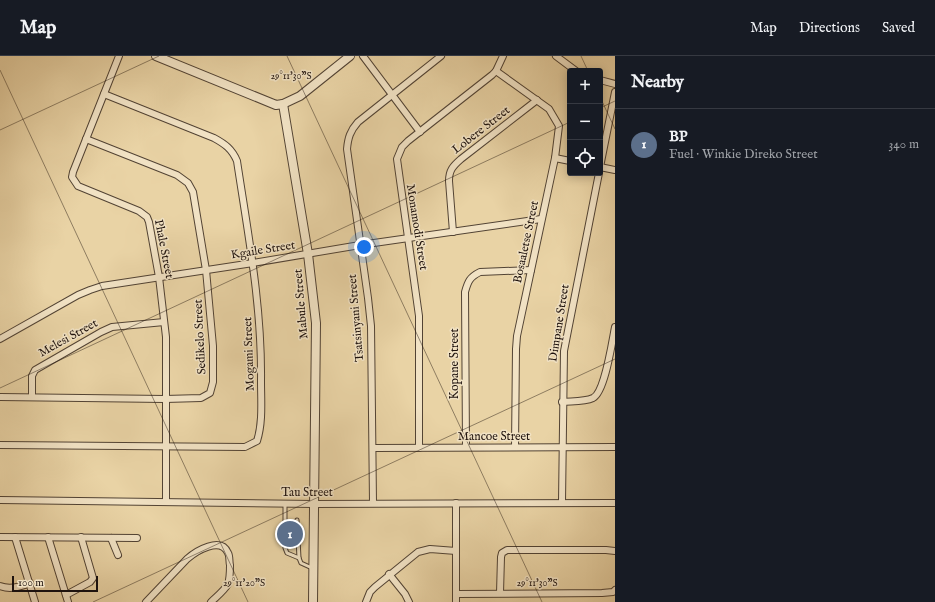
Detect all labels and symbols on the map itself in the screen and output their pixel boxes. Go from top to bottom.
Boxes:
text: 29°11'30"S [270,70,312,83]
street label: Lobere Street [449,103,513,157]
street label: Monamodi Street [403,183,431,271]
street label: Bosaaletse Street [510,199,542,285]
street label: Phale Street [151,218,177,280]
your location [354,237,374,257]
street label: Kgaile Street [230,238,296,262]
street label: Mabule Street [290,268,312,340]
street label: Tsatsinyani Street [345,273,367,363]
street label: Dimpane Street [545,283,574,363]
street label: Sedikelo Street [191,299,209,375]
street label: Melesi Street [36,316,100,360]
street label: Mogami Street [240,317,258,391]
street label: Kopane Street [447,328,463,400]
street label: Mancoe Street [458,429,530,444]
street label: Tau Street [281,485,333,500]
pin: 1 [277,519,303,549]
scale bar [12,574,98,593]
text: 29°11'20"S [223,577,265,590]
text: 29°11'30"S [516,577,558,590]

